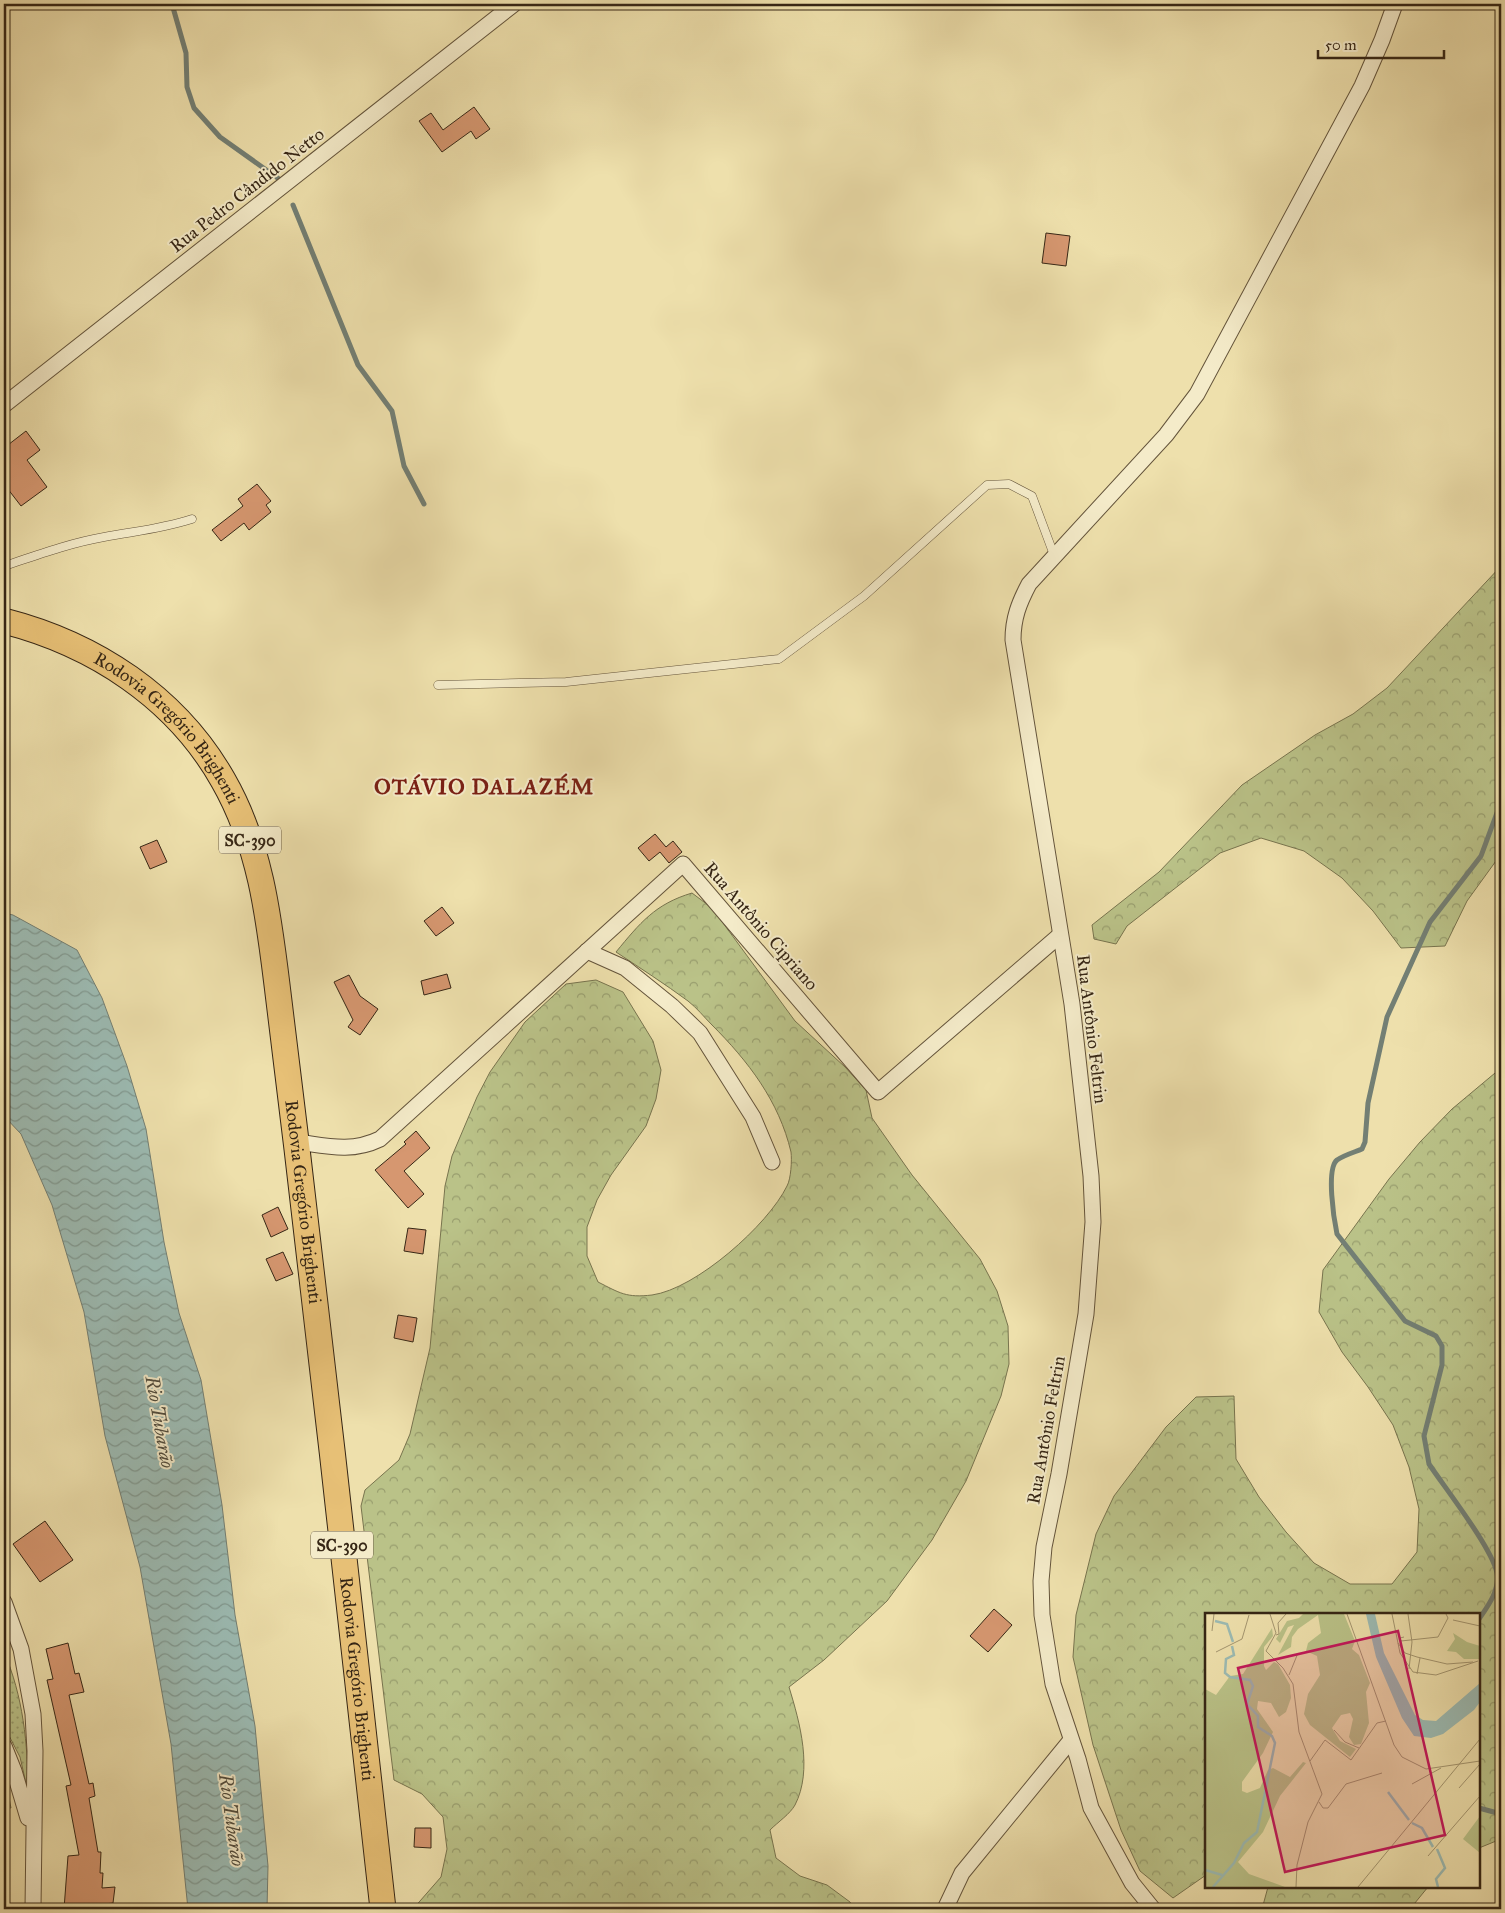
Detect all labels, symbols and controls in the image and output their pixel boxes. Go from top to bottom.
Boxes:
scale bar [1318,28,1444,60]
text: 50 m [1325,36,1357,54]
street label: Rua Pedro Cândido Netto [165,123,329,257]
street label: Rodovia Gregório Brighenti [90,647,245,807]
district label: OTÁVIO DALAZÉM [374,773,594,800]
road number: SC-390 [219,826,281,854]
street label: Rua Antônio Cipriano [699,857,823,995]
street label: Rua Antônio Feltrin [1072,953,1112,1105]
street label: Rodovia Gregório Brighenti [280,1099,326,1305]
street label: Rua Antônio Feltrin [1022,1354,1070,1506]
water label: Rio Tubarão [140,1373,179,1470]
road number: SC-390 [311,1532,373,1558]
street label: Rodovia Gregório Brighenti [335,1576,379,1782]
inset map [1205,1613,1480,1888]
water label: Rio Tubarão [214,1771,250,1868]

